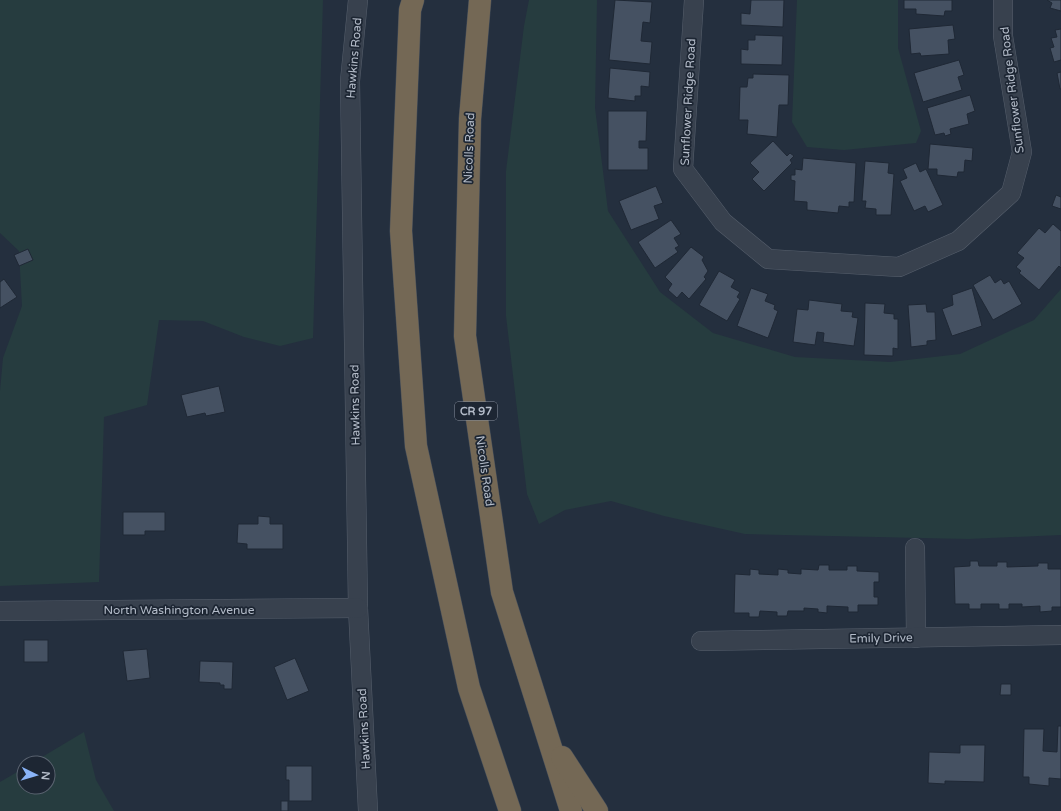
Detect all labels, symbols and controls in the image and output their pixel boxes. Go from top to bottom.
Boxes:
street label: Hawkins Road [343,17,365,99]
street label: Sunflower Ridge Road [997,26,1027,154]
street label: Sunflower Ridge Road [678,38,698,166]
street label: Nicolls Road [461,112,477,184]
street label: Hawkins Road [347,364,363,446]
road number: CR 97 [455,402,497,420]
street label: Nicolls Road [473,435,497,507]
street label: North Washington Avenue [104,603,255,617]
street label: Emily Drive [849,630,913,646]
street label: Hawkins Road [355,688,373,770]
north arrow [16,755,56,795]
text: N [39,771,52,781]

